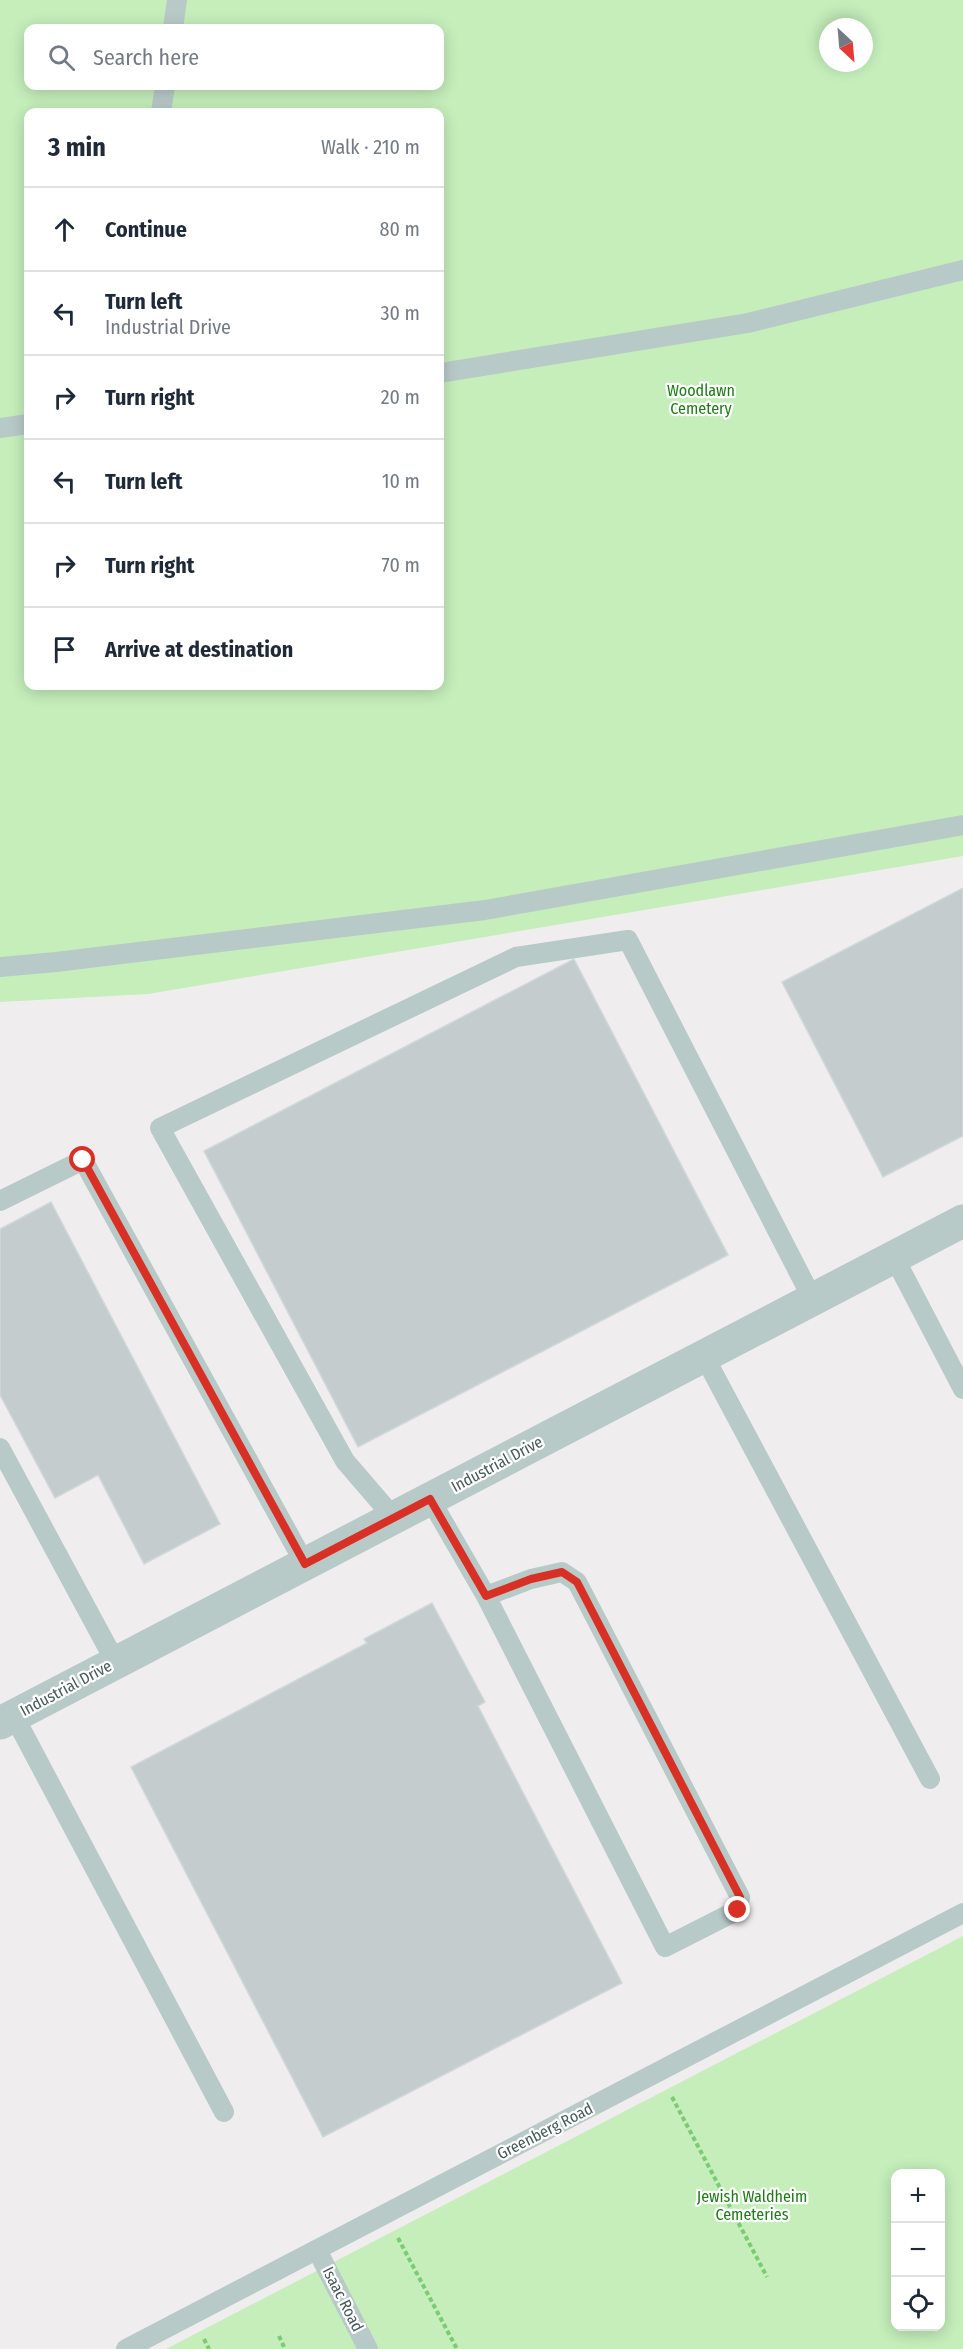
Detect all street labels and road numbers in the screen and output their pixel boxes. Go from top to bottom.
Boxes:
street label: Industrial Drive [448,1432,546,1496]
street label: Industrial Drive [17,1656,115,1720]
street label: Greenberg Road [494,2099,596,2163]
street label: Isaac Road [319,2263,367,2335]

